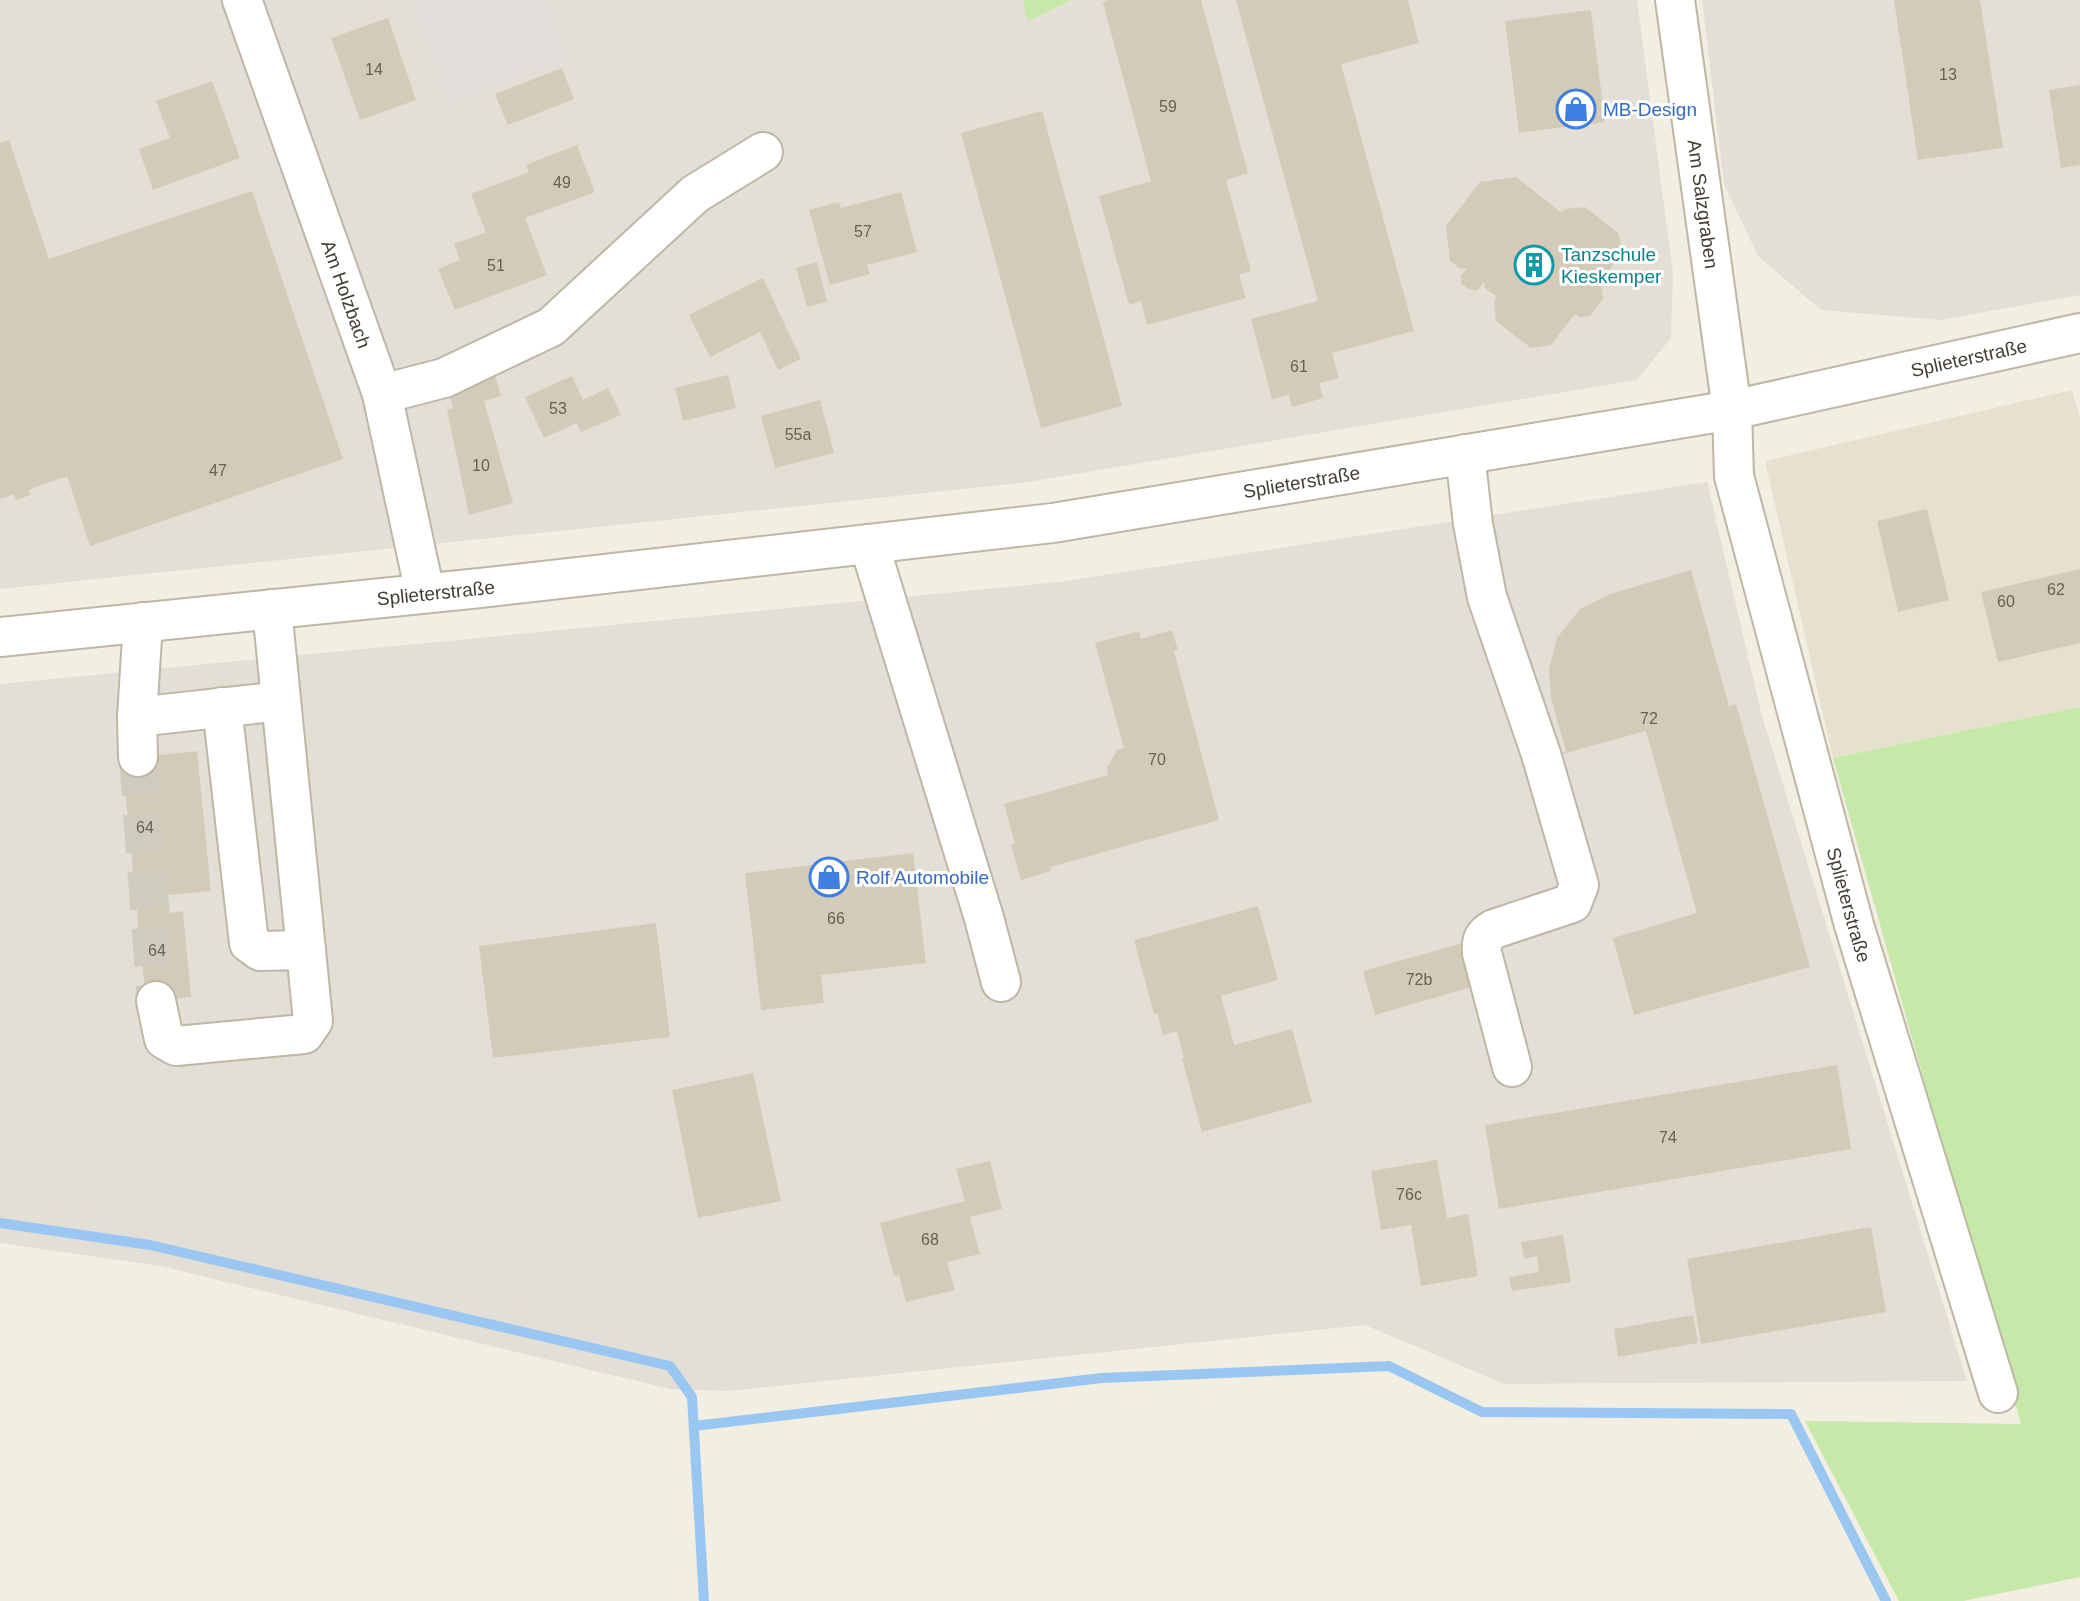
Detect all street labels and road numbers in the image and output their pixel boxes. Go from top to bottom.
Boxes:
street label: Am Salzgraben [1684,138,1722,270]
street label: Am Holzbach [317,237,375,351]
street label: Splieterstraße [1909,335,2029,381]
street label: Splieterstraße [1241,462,1362,502]
street label: Splieterstraße [376,576,496,609]
street label: Splieterstraße [1823,845,1875,965]

